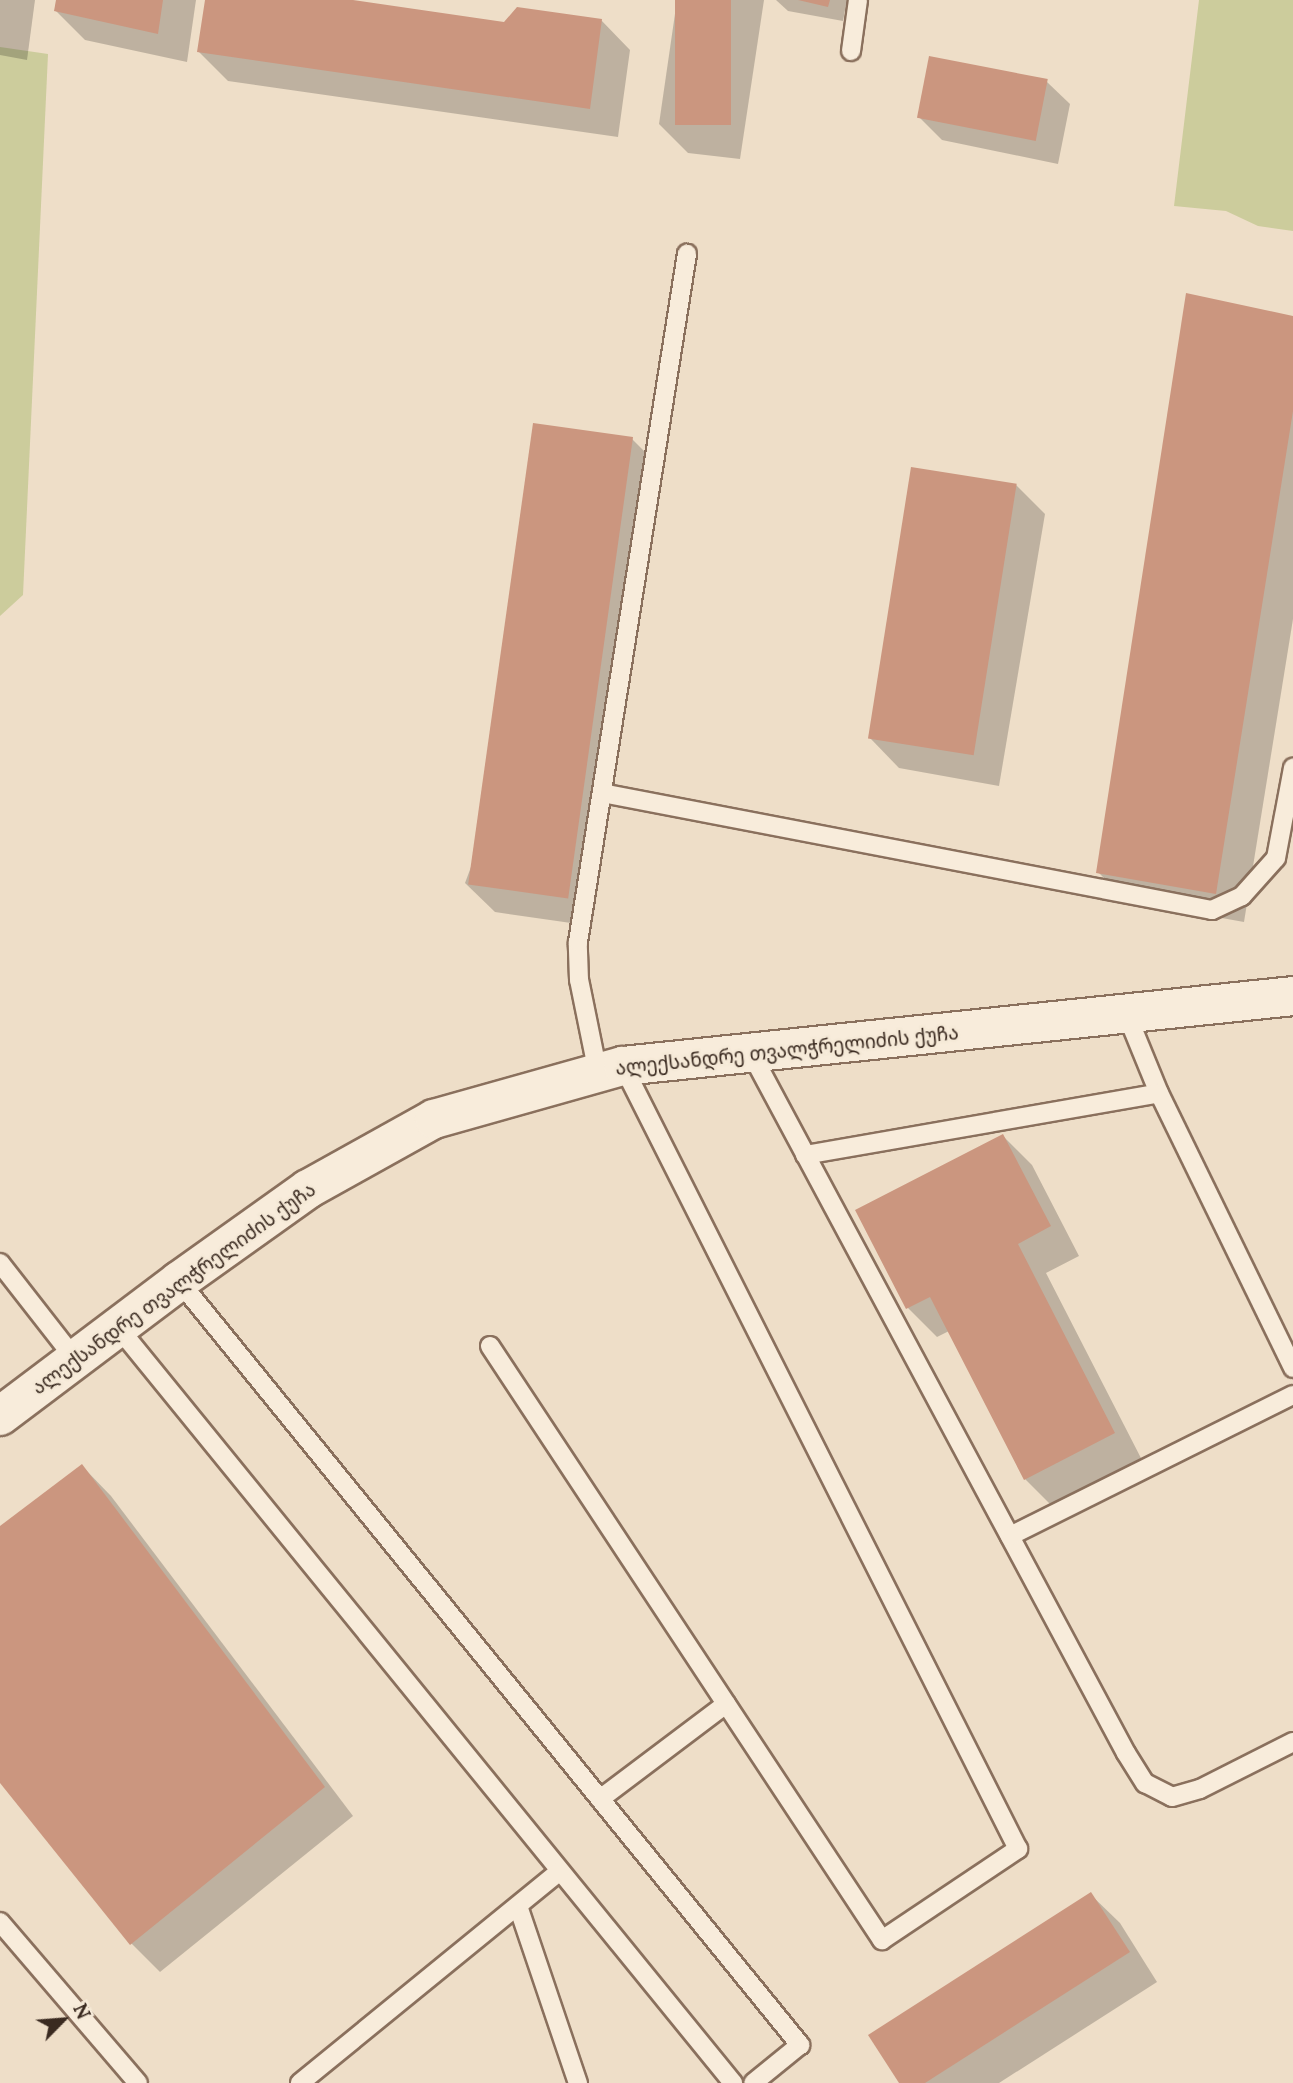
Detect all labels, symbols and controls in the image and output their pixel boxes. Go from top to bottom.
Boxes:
street label: ალექსანდრე თვალჭრელიძის ქუჩა [614,1022,960,1080]
street label: ალექსანდრე თვალჭრელიძის ქუჩა [28,1178,320,1400]
north arrow [28,1985,98,2055]
text: N [68,1999,96,2023]

